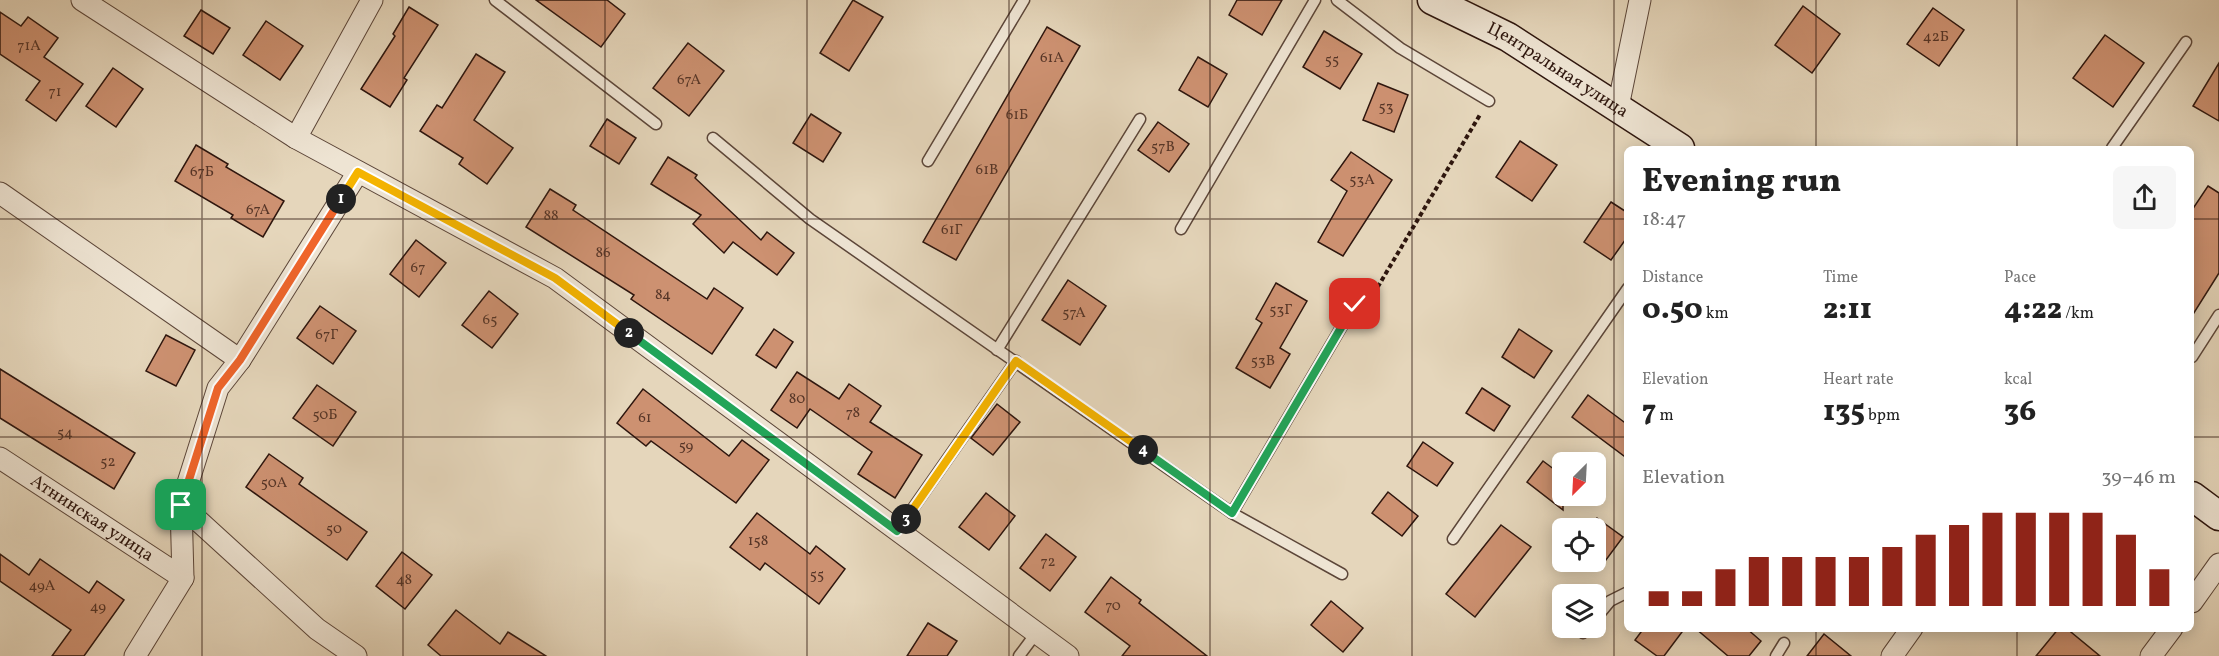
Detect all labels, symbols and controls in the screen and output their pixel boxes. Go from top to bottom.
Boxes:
street label: Центральная улица [1483,16,1633,124]
house number: 42Б [1923,27,1949,48]
house number: 71А [17,36,41,57]
house number: 61А [1040,48,1064,69]
house number: 55 [1325,50,1339,71]
house number: 67А [677,70,701,91]
house number: 71 [48,82,62,103]
house number: 53 [1379,97,1393,118]
house number: 61Б [1006,105,1028,126]
house number: 57В [1151,137,1175,158]
house number: 61В [976,160,998,181]
text: Evening run [1642,160,1841,206]
house number: 67Б [190,162,214,183]
button: share [2113,166,2176,229]
house number: 53А [1349,170,1375,191]
pin: 1 [326,184,356,214]
text: 1 [338,188,344,210]
house number: 67А [246,200,270,221]
house number: 88 [543,206,559,227]
text: 18:47 [1642,206,1686,234]
house number: 61Г [941,220,963,241]
house number: 86 [595,243,611,264]
house number: 67 [411,258,425,279]
text: Distance [1642,267,1703,289]
text: Time [1823,267,1858,289]
text: Pace [2004,267,2036,289]
pin [1329,278,1380,329]
house number: 84 [655,285,671,306]
icon: check [1338,287,1371,320]
text: 0.50 [1642,289,1703,331]
text: 2:11 [1823,289,1872,331]
text: 4:22 [2004,289,2062,331]
house number: 53Г [1269,300,1293,321]
house number: 57А [1062,303,1086,324]
text: km [1703,303,1729,325]
text: /km [2062,303,2094,325]
house number: 65 [483,310,497,331]
pin: 2 [614,318,644,348]
text: 2 [625,322,633,344]
house number: 67Г [315,325,339,346]
house number: 53В [1251,351,1275,372]
text: Elevation [1642,369,1709,391]
text: Heart rate [1823,369,1894,391]
text: kcal [2004,369,2032,391]
house number: 80 [789,389,805,410]
text: 7 [1642,391,1656,433]
text: 135 [1823,391,1865,433]
text: 36 [2004,391,2036,433]
house number: 78 [846,403,860,424]
house number: 50Б [312,405,338,426]
text: m [1656,405,1674,427]
text: bpm [1865,405,1900,427]
house number: 61 [638,408,652,429]
house number: 54 [57,423,73,444]
pin: 4 [1128,435,1158,465]
house number: 59 [679,436,694,457]
text: 4 [1138,439,1148,461]
house number: 52 [100,452,116,473]
north arrow [1552,452,1606,506]
map controls [1552,452,1606,638]
text: Elevation [1642,464,1725,492]
text: 39–46 m [2101,464,2176,492]
street label: Атнинская улица [25,469,159,568]
house number: 50А [261,473,288,494]
pin [155,479,206,530]
icon: arrive [164,488,197,521]
pin: 3 [891,504,921,534]
text: 3 [902,508,910,530]
button: locate [1552,518,1606,572]
house number: 50 [326,519,342,540]
house number: 158 [748,531,768,552]
house number: 72 [1040,552,1056,573]
house number: 55 [810,565,824,586]
house number: 48 [396,570,412,591]
house number: 49А [29,576,56,597]
button: layers [1552,584,1606,638]
house number: 70 [1105,596,1121,617]
house number: 49 [90,597,106,618]

